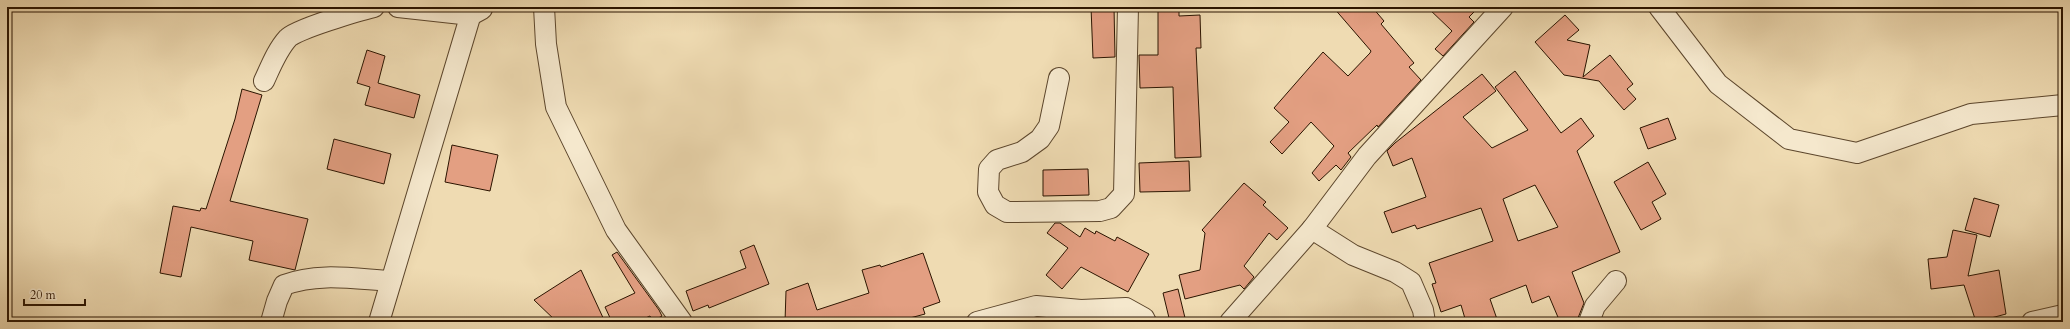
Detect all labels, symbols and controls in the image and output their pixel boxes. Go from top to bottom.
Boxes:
scale bar [24,281,85,307]
text: 20 m [30,287,57,303]

